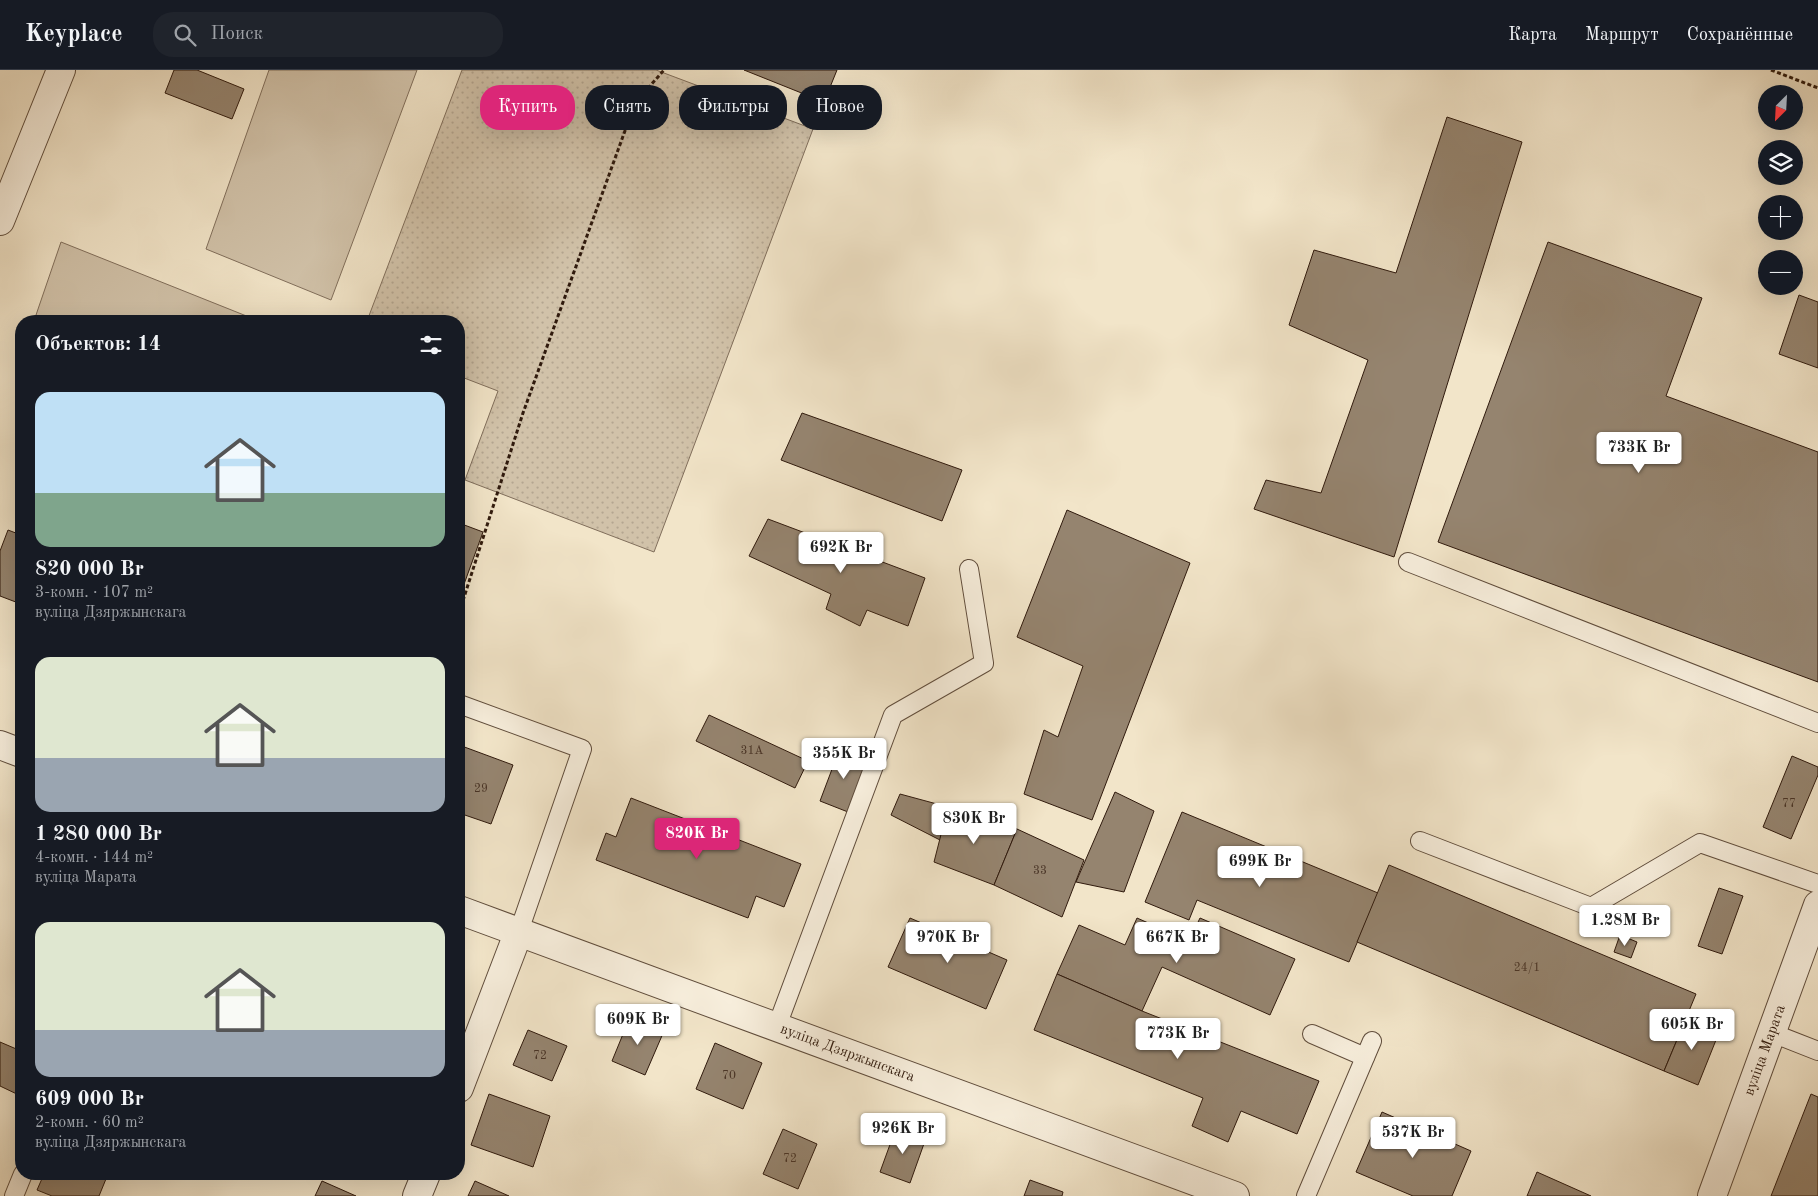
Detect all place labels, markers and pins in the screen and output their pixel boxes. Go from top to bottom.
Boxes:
pin: 733K Br [1593,432,1685,474]
pin: 692K Br [795,532,887,574]
pin: 355K Br [798,738,890,780]
pin: 830K Br [928,802,1020,845]
pin: 820K Br [651,818,743,860]
pin: 699K Br [1214,846,1306,888]
pin: 1.28M Br [1573,904,1677,947]
pin: 970K Br [902,922,994,964]
pin: 667K Br [1131,922,1223,964]
pin: 609K Br [592,1004,684,1046]
pin: 605K Br [1646,1008,1738,1051]
pin: 773K Br [1132,1018,1224,1060]
pin: 926K Br [857,1112,949,1155]
pin: 537K Br [1367,1116,1459,1159]

